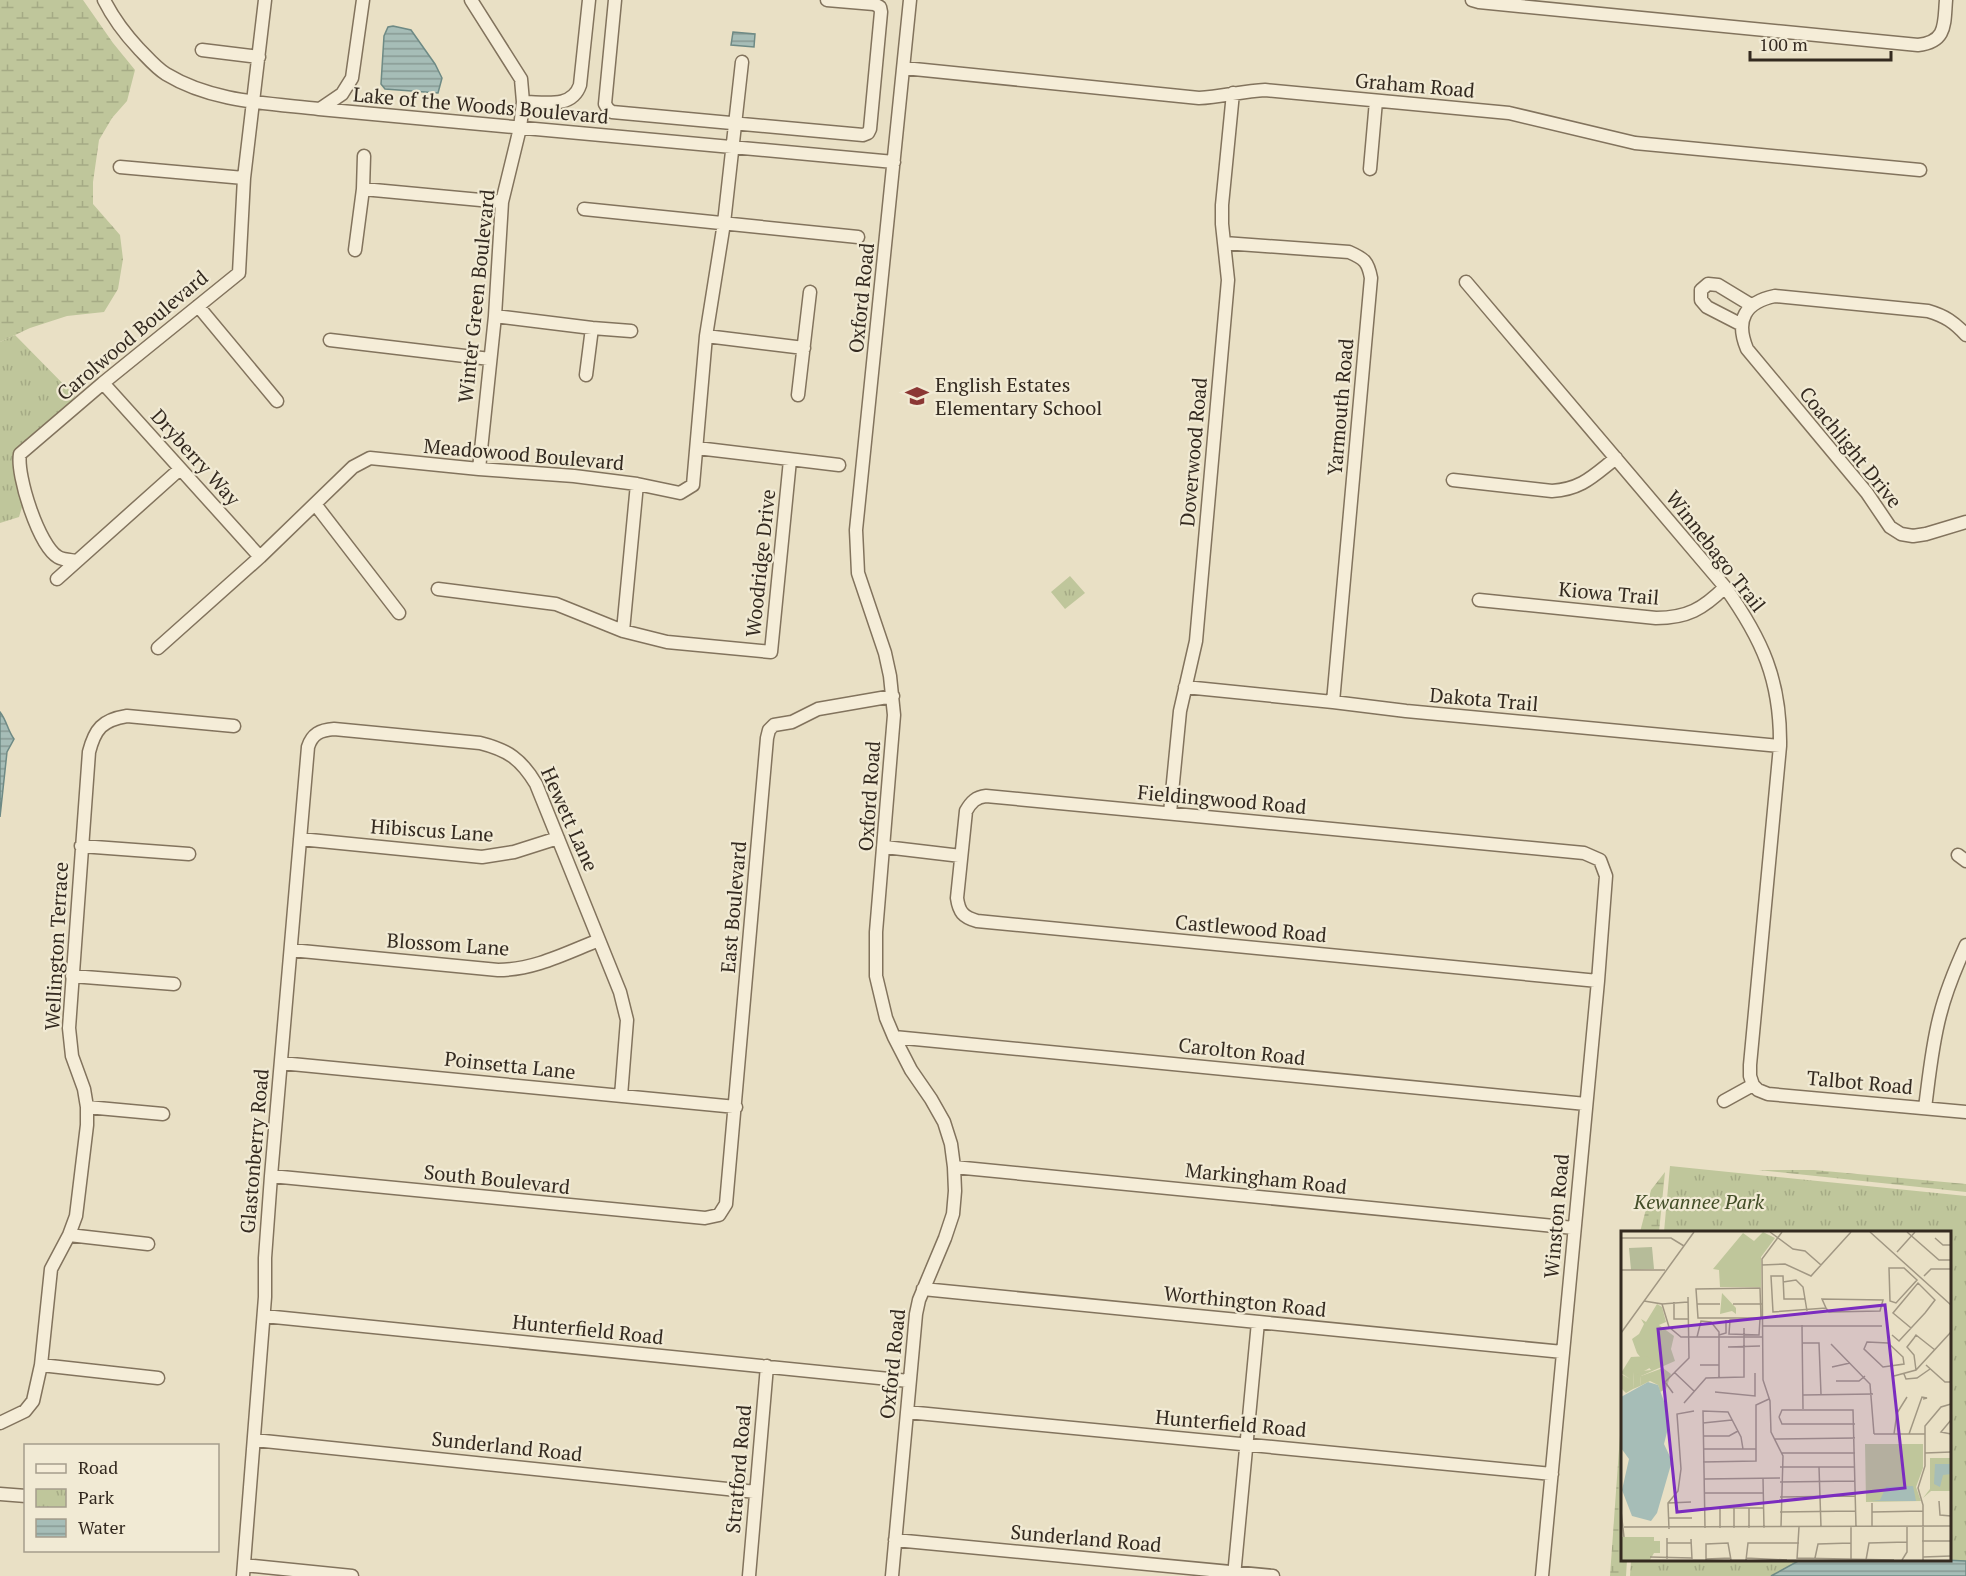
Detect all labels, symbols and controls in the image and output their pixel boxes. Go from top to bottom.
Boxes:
scale bar [1750,24,1891,62]
text: 100 m [1759,32,1808,56]
street label: Graham Road [1354,66,1476,104]
street label: Lake of the Woods Boulevard [352,80,610,130]
street label: Winter Green Boulevard [451,188,501,404]
street label: Oxford Road [842,242,880,354]
street label: Carolwood Boulevard [51,264,213,406]
street label: Yarmouth Road [1321,337,1359,477]
place label: English Estates Elementary School [935,371,1102,421]
street label: Doverwood Road [1173,376,1213,528]
street label: Coachlight Drive [1794,381,1908,513]
school or university icon: English Estates Elementary School [904,383,930,409]
street label: Dryberry Way [145,403,247,512]
street label: Meadowood Boulevard [423,432,625,476]
street label: Winnebago Trail [1660,485,1772,617]
street label: Woodridge Drive [739,488,781,638]
street label: Kiowa Trail [1558,575,1660,611]
street label: Dakota Trail [1428,681,1540,717]
street label: Oxford Road [852,740,886,852]
street label: Hewett Lane [535,762,605,876]
street label: Fieldingwood Road [1136,778,1308,820]
street label: Hibiscus Lane [369,812,495,848]
street label: East Boulevard [714,840,752,974]
street label: Wellington Terrace [38,861,74,1031]
street label: Castlewood Road [1174,908,1328,948]
street label: Blossom Lane [386,926,510,962]
street label: Carolton Road [1177,1031,1307,1071]
street label: Poinsetta Lane [443,1045,577,1085]
street label: Talbot Road [1806,1064,1914,1100]
street label: Glastonberry Road [233,1068,275,1234]
street label: Winston Road [1537,1153,1575,1279]
street label: Markingham Road [1184,1156,1348,1200]
street label: South Boulevard [423,1158,571,1200]
park label: Kewannee Park [1633,1188,1765,1215]
inset map [1621,1231,1951,1561]
street label: Worthington Road [1162,1279,1328,1323]
street label: Hunterfield Road [511,1308,665,1350]
street label: Oxford Road [873,1308,911,1420]
street label: Stratford Road [719,1403,757,1535]
street label: Hunterfield Road [1154,1403,1308,1443]
street label: Sunderland Road [430,1425,584,1467]
legend [24,1444,219,1552]
text: Road [78,1455,118,1479]
text: Park [78,1485,115,1509]
text: Water [78,1515,125,1539]
street label: Sunderland Road [1009,1518,1163,1558]

